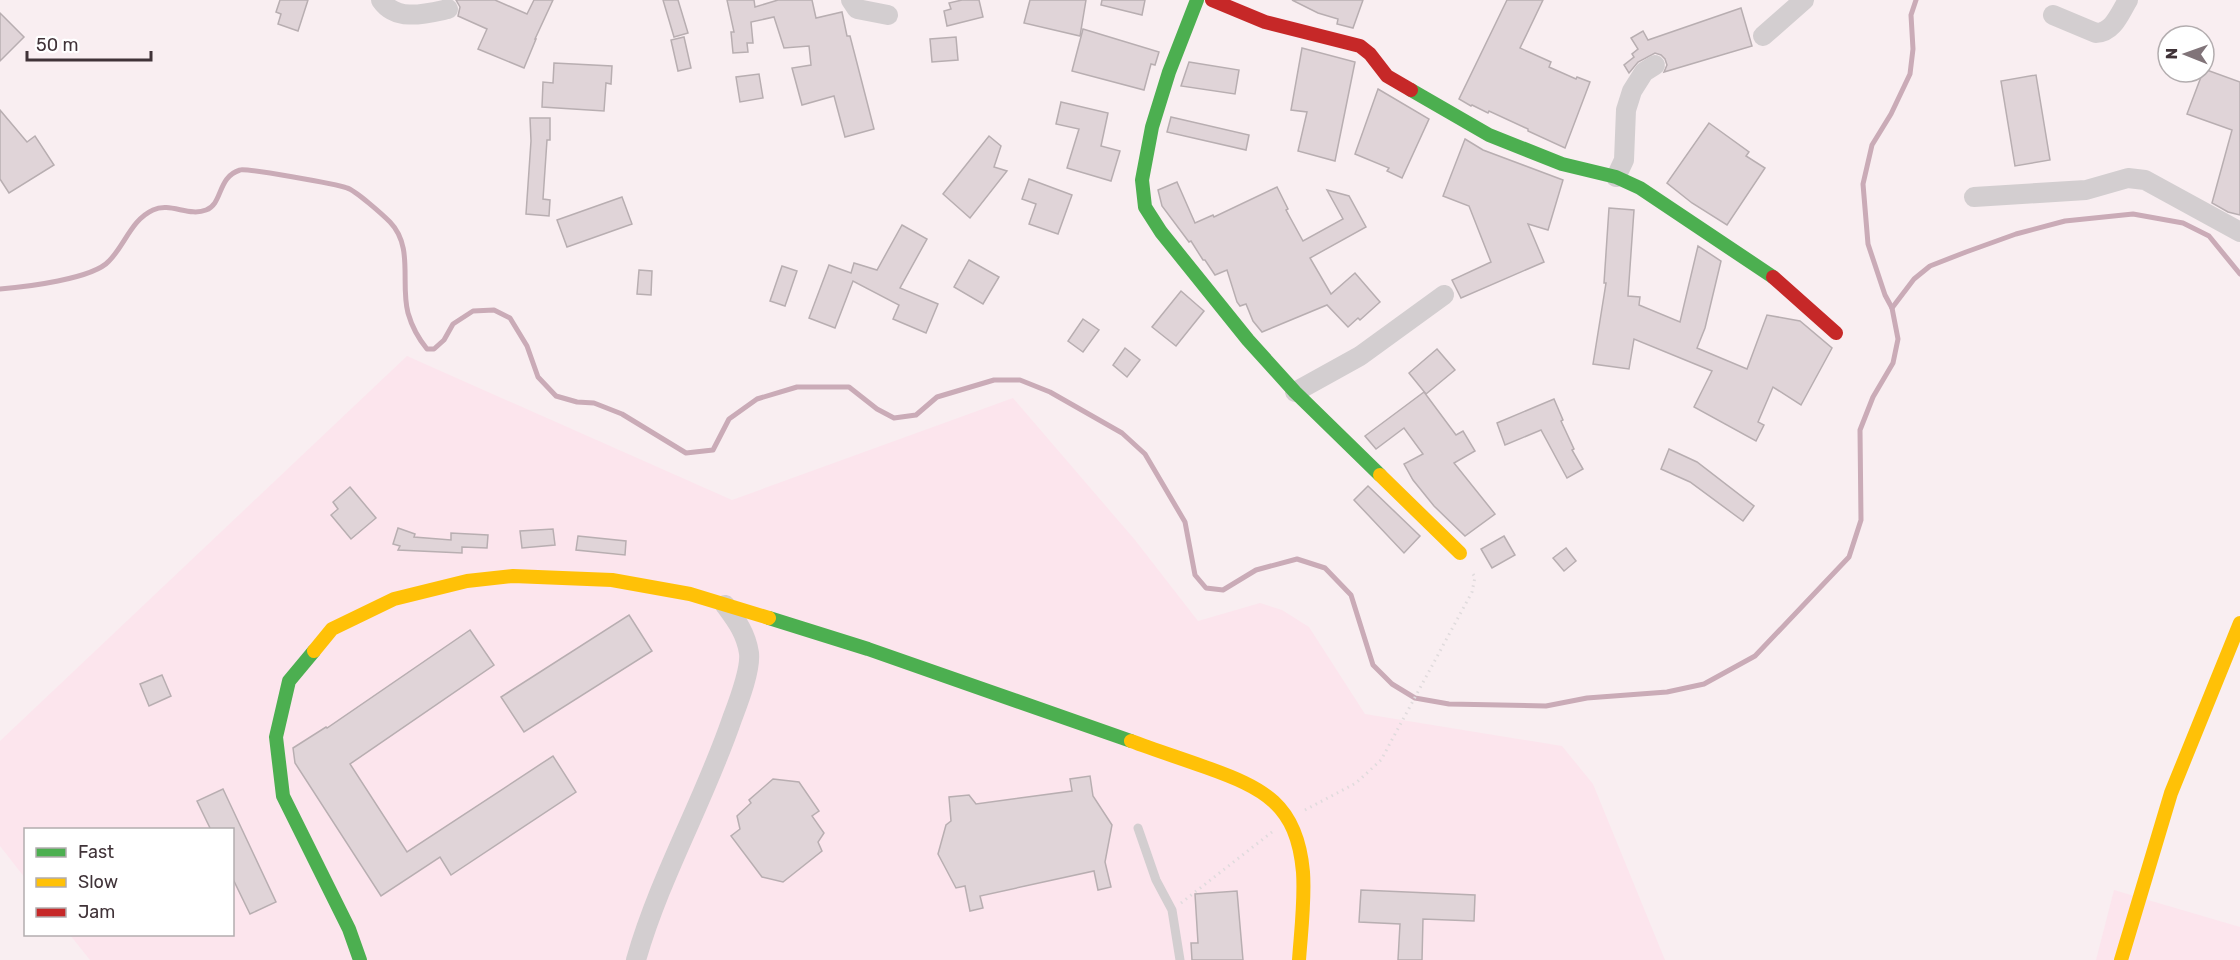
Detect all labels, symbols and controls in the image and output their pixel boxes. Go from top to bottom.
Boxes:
scale bar [27,24,152,62]
north arrow [2156,24,2216,84]
text: 50 m [36,34,79,56]
text: N [2162,48,2181,60]
legend [24,828,234,936]
text: Fast [78,841,114,863]
text: Slow [78,871,118,893]
text: Jam [78,901,115,923]

